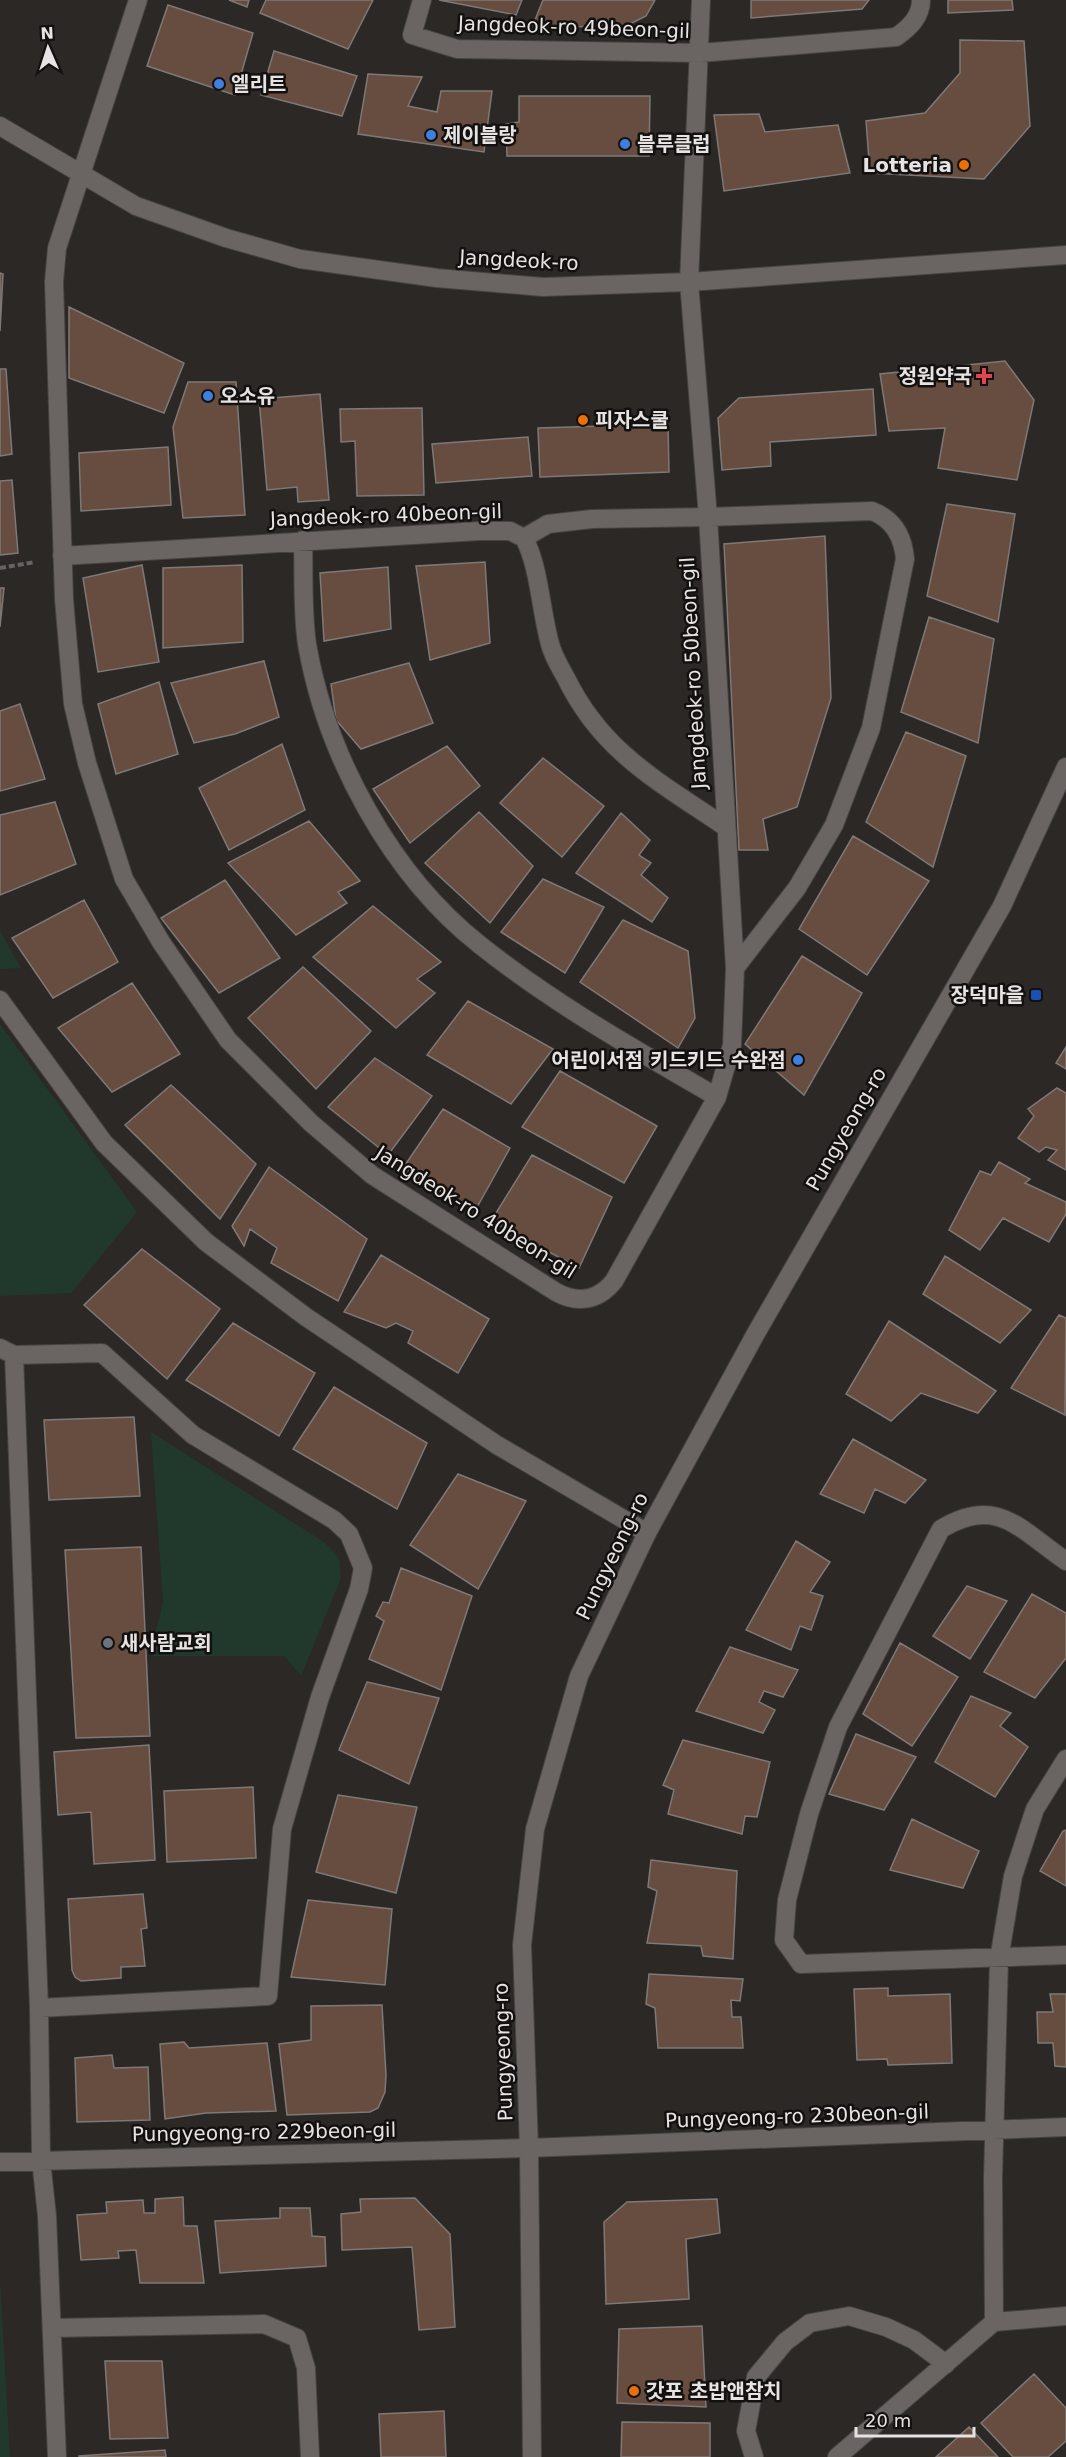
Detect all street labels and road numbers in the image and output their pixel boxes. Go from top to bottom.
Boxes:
street label: Jangdeok-ro 49beon-gil [455,11,691,43]
street label: Jangdeok-ro [457,245,579,275]
street label: Jangdeok-ro 40beon-gil [267,499,503,531]
street label: Jangdeok-ro 50beon-gil [675,556,711,792]
street label: Pungyeong-ro [801,1063,891,1195]
street label: Jangdeok-ro 40beon-gil [369,1139,581,1284]
street label: Pungyeong-ro [571,1488,653,1624]
street label: Pungyeong-ro [489,1982,517,2122]
street label: Pungyeong-ro 230beon-gil [665,2099,929,2133]
street label: Pungyeong-ro 229beon-gil [132,2118,396,2146]

